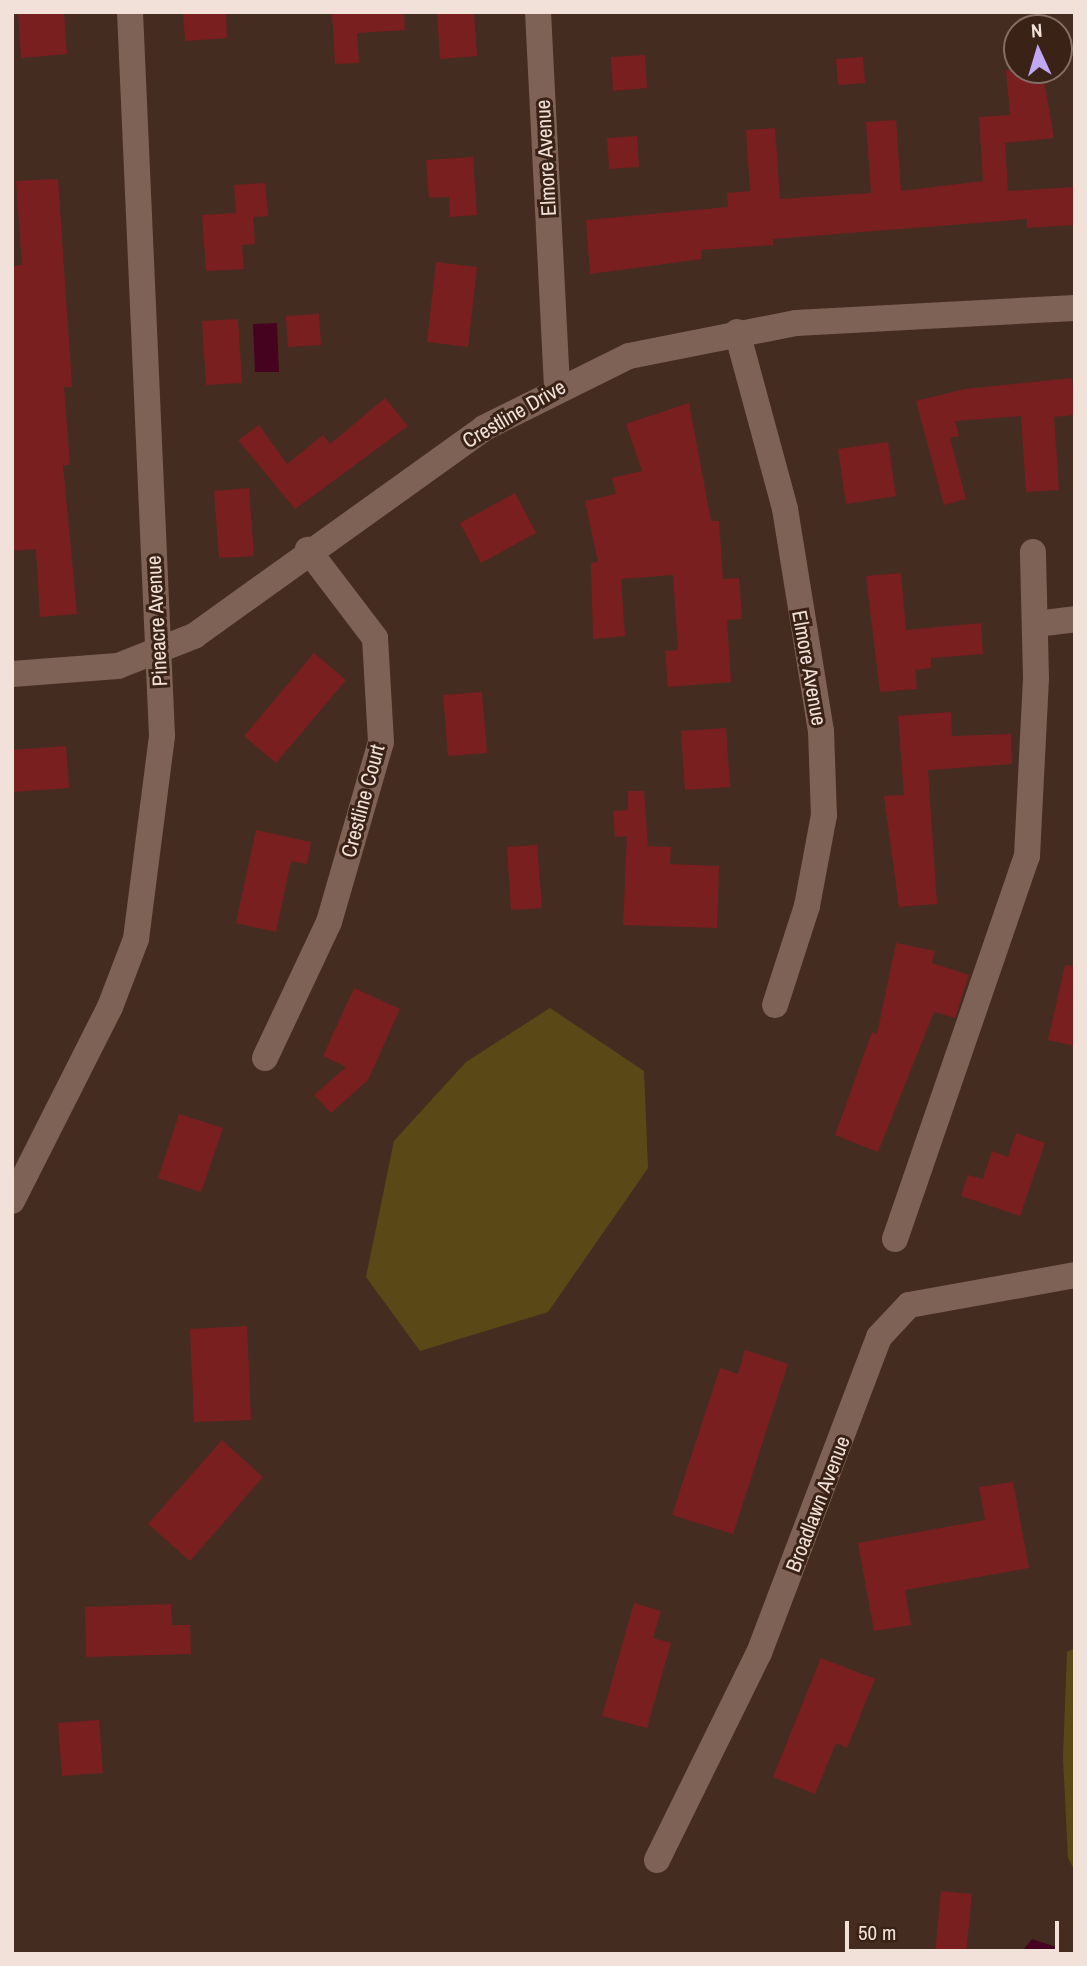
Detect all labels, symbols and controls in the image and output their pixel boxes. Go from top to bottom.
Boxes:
north arrow [1003,14,1073,84]
text: N [1030,17,1043,43]
street label: Elmore Avenue [530,99,562,217]
street label: Crestline Drive [458,374,570,454]
street label: Pineacre Avenue [141,555,173,687]
street label: Elmore Avenue [786,608,832,728]
street label: Crestline Court [336,742,390,860]
street label: Broadlawn Avenue [780,1432,856,1576]
scale bar [849,1906,1062,1950]
text: 50 m [858,1918,896,1947]

